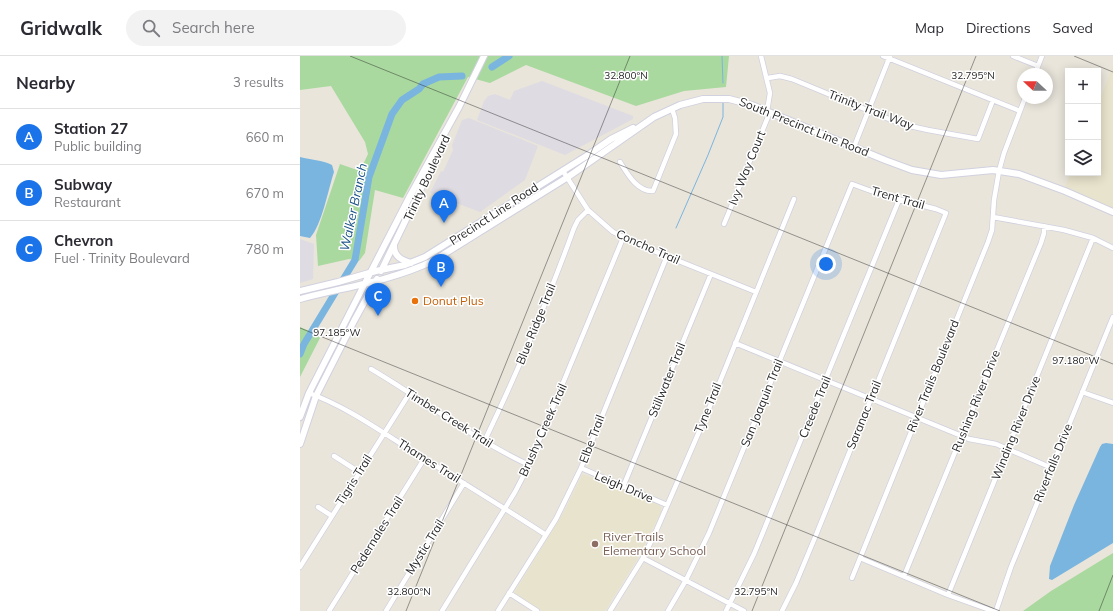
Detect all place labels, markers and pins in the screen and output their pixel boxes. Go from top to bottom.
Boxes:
pin: A [431,190,457,223]
pin: B [428,254,454,287]
pin: C [365,283,391,316]
place label: Donut Plus [423,293,484,308]
marker: Donut Plus [410,296,420,306]
place label: River Trails Elementary School [603,529,706,558]
marker: River Trails Elementary School [590,539,600,549]

